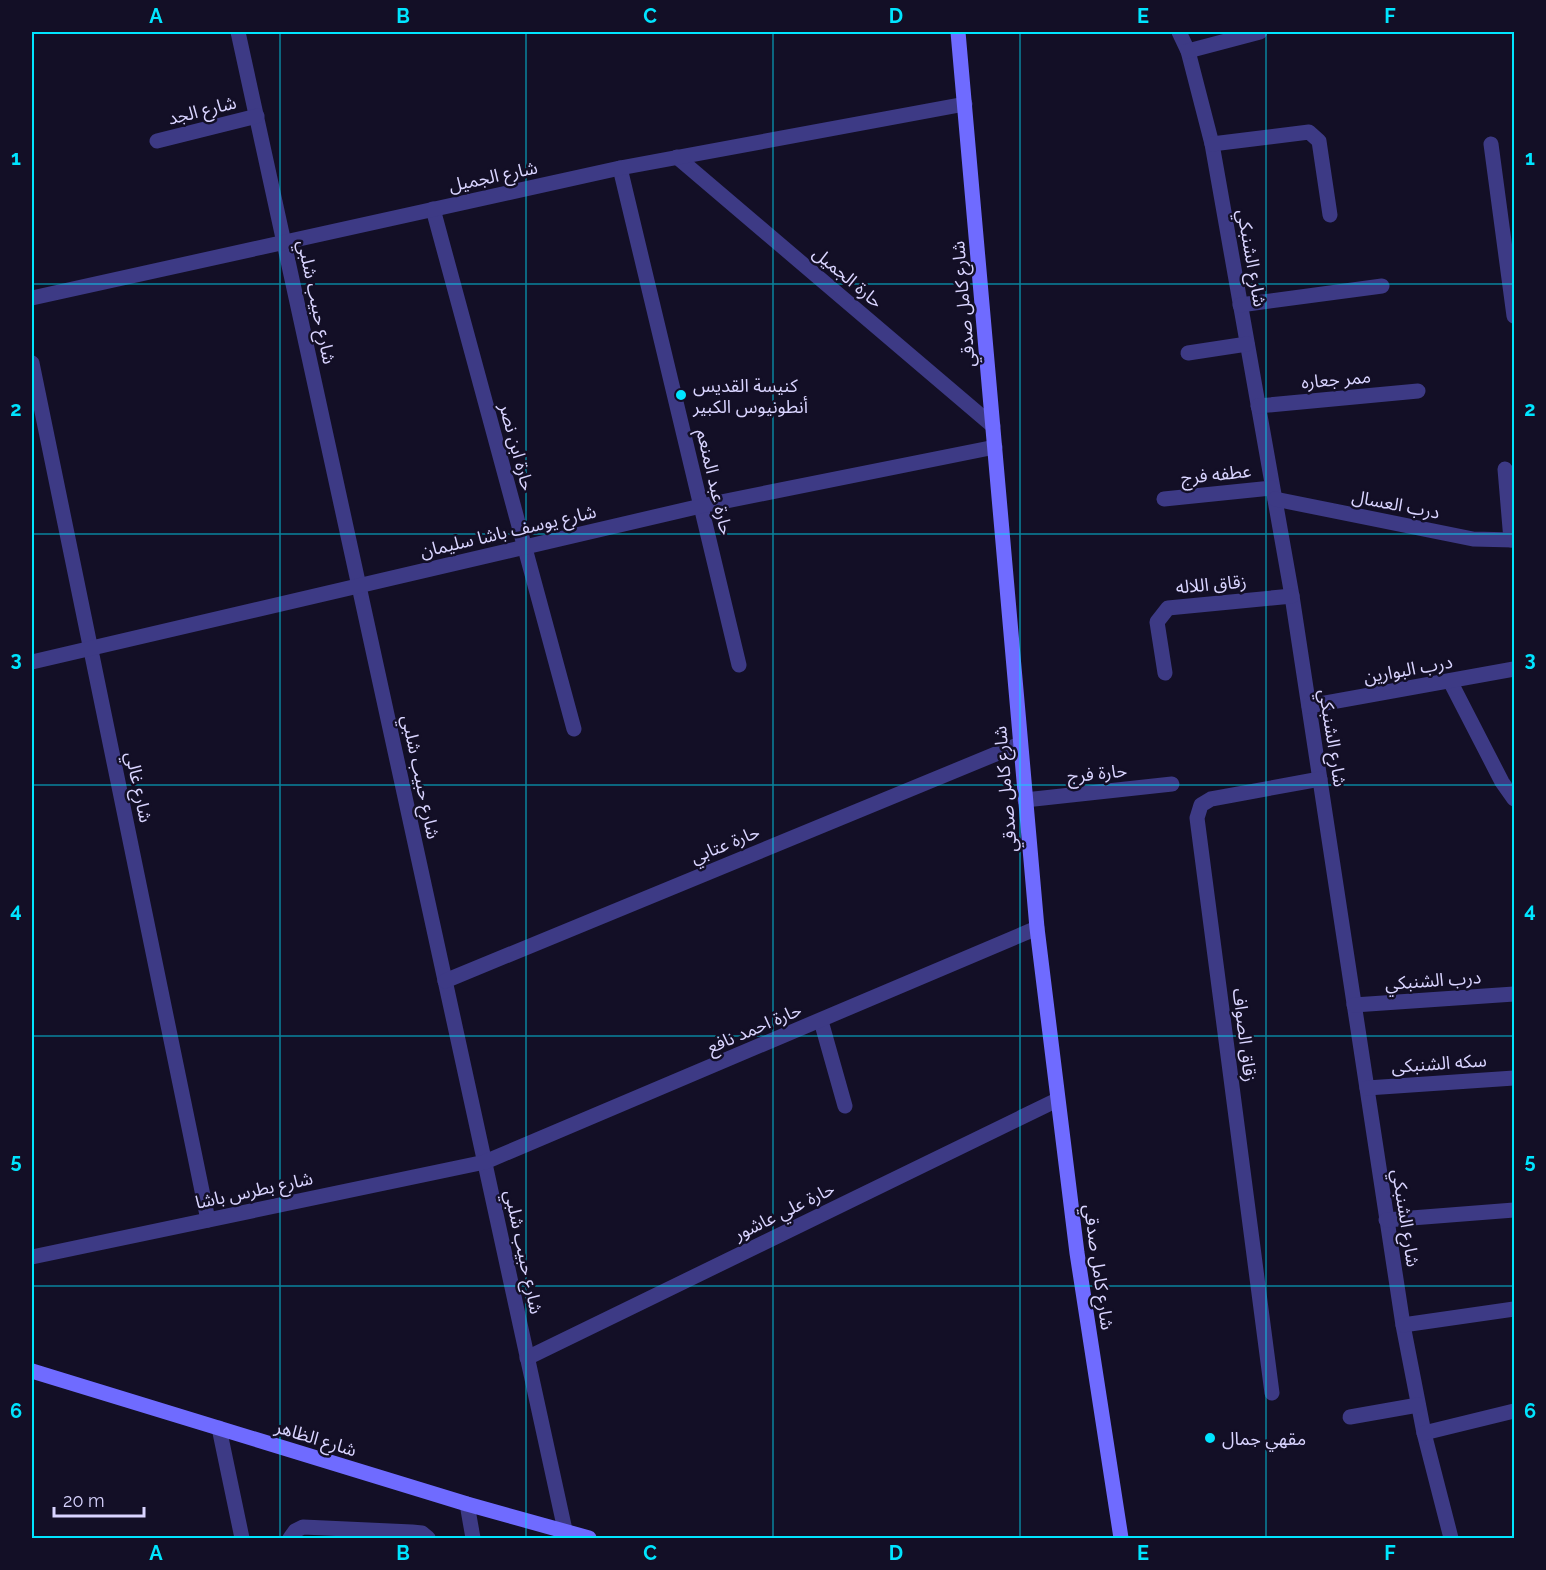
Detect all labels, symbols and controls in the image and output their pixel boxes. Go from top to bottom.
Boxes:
text: A [149,4,163,28]
text: B [396,4,410,28]
text: C [643,4,657,28]
text: D [889,4,903,28]
text: E [1137,4,1149,28]
text: F [1384,4,1396,28]
street label: شارع الجد [166,91,239,132]
text: 1 [11,146,21,170]
text: 1 [1525,146,1535,170]
street label: شارع الجميل [447,156,540,200]
street label: شارع الشنبكي [1229,208,1271,309]
street label: شارع حبيب شلبي [290,238,340,367]
street label: شارع كامل صدقي [947,240,983,368]
street label: حارة الجميل [808,242,887,313]
street label: ممر جعاره [1300,365,1372,394]
place label: كنيسة القديس أنطونيوس الكبير [692,375,808,418]
marker: كنيسة القديس أنطونيوس الكبير [674,388,688,402]
text: 2 [10,397,22,421]
text: 2 [1524,397,1536,421]
street label: حارة ابن نصر [494,400,539,493]
street label: حارة عبد المنعم [690,427,737,538]
street label: عطفه فرج [1180,460,1253,491]
street label: درب العسال [1350,485,1442,524]
street label: شارع يوسف باشا سليمان [418,500,599,565]
street label: زقاق اللاله [1175,570,1247,599]
text: 3 [10,647,22,671]
text: 3 [1524,647,1536,671]
street label: درب البوارين [1362,651,1454,688]
street label: شارع الشنبكي [1311,688,1351,789]
street label: شارع حبيب شلبي [394,713,444,842]
street label: شارع كامل صدقي [989,725,1025,853]
street label: شارع غالي [117,750,157,825]
street label: حارة فرج [1066,759,1128,790]
street label: حارة عتابي [687,821,764,870]
text: 4 [10,898,22,922]
text: 4 [1524,898,1536,922]
street label: درب الشنبكي [1384,966,1482,997]
street label: زقاق الصواف [1228,987,1261,1083]
street label: حارة احمد نافع [704,999,806,1061]
street label: سكه الشنبكى [1391,1049,1487,1078]
text: 5 [10,1149,22,1173]
text: 5 [1524,1149,1536,1173]
street label: شارع بطرس باشا [193,1167,316,1217]
street label: شارع الشنبكي [1384,1168,1424,1269]
street label: حارة علي عاشور [729,1178,839,1248]
street label: شارع حبيب شلبي [497,1188,547,1317]
street label: شارع كامل صدقي [1076,1203,1118,1332]
text: 6 [10,1399,22,1423]
text: 6 [1524,1399,1536,1423]
street label: شارع الظاهر [271,1415,359,1464]
place label: مقهي جمال [1222,1428,1306,1452]
marker: مقهي جمال [1203,1431,1217,1445]
scale bar [54,1480,144,1518]
text: 20 m [63,1490,105,1511]
text: A [149,1541,163,1565]
text: B [396,1541,410,1565]
text: C [643,1541,657,1565]
text: D [889,1541,903,1565]
text: E [1137,1541,1149,1565]
text: F [1384,1541,1396,1565]

